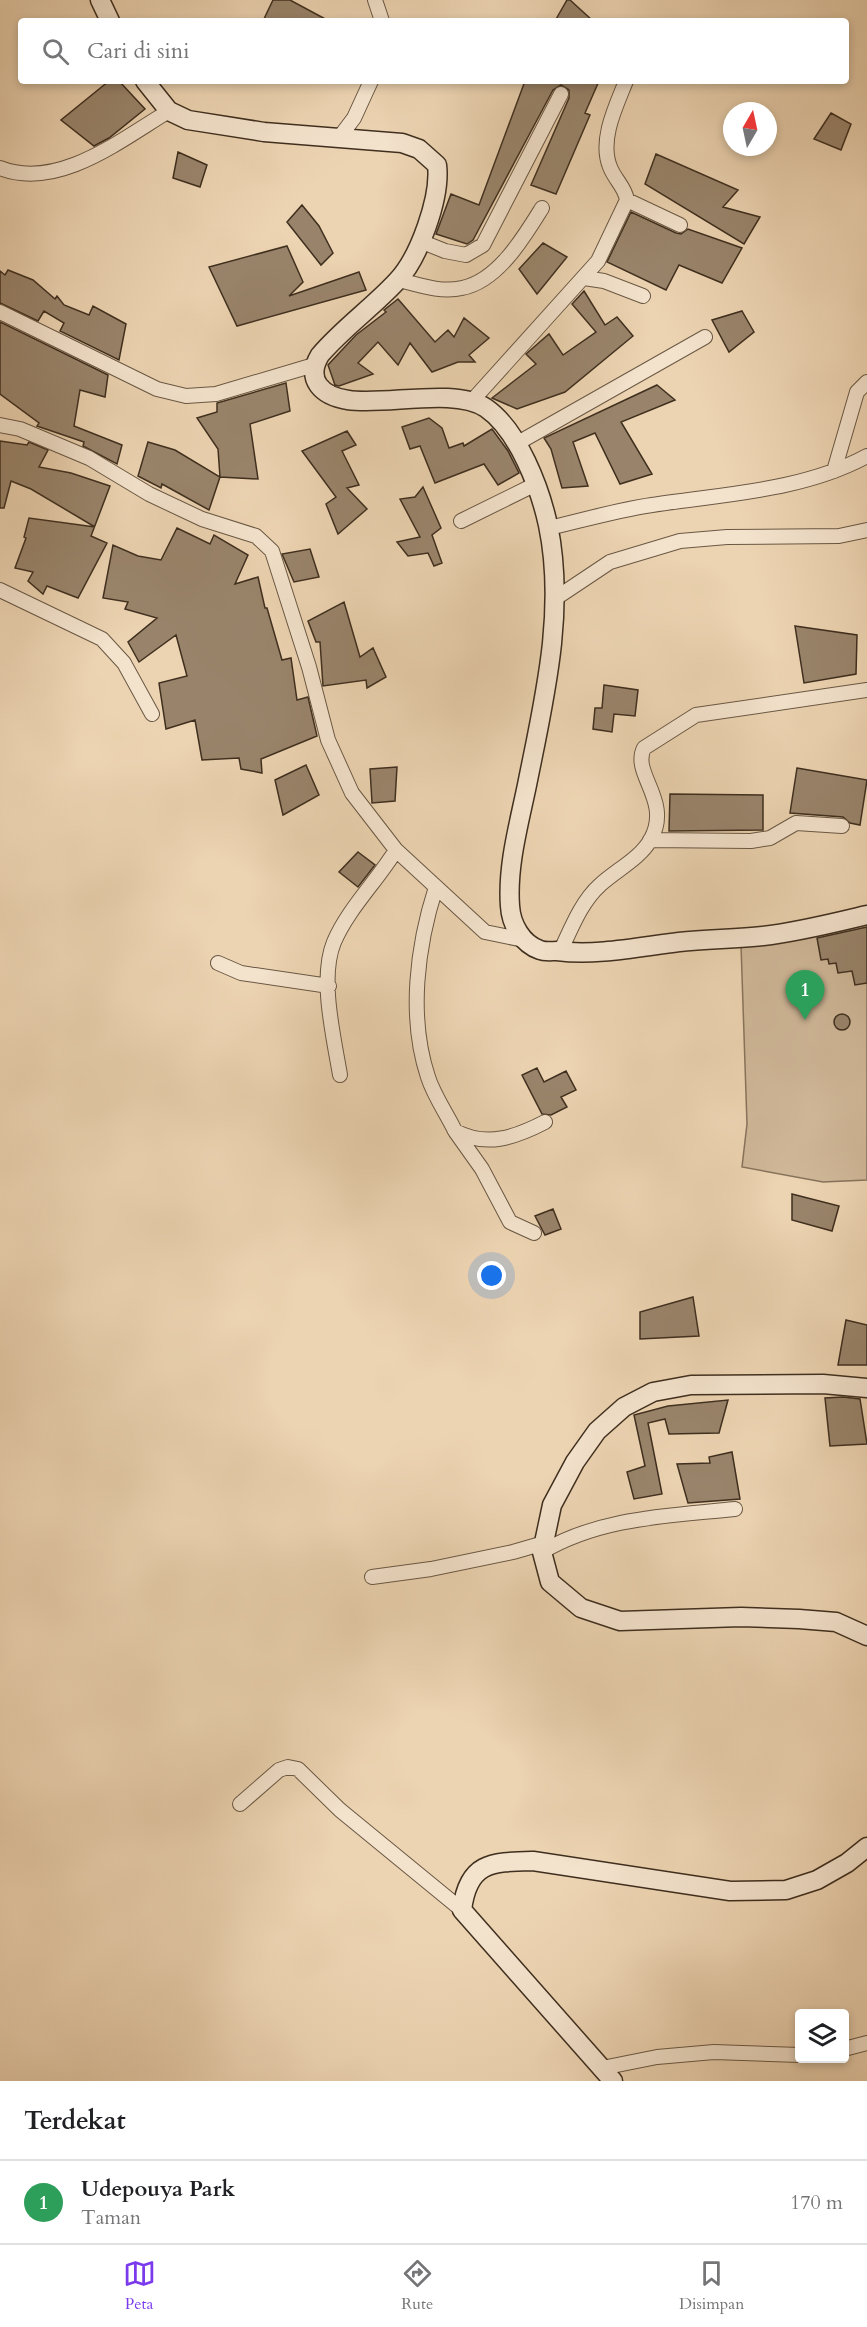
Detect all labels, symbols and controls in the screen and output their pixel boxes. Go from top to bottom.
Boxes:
search box [18,18,849,84]
icon: search [39,35,72,68]
text: Cari di sini [87,36,190,66]
north arrow [723,102,777,156]
pin: 1 [786,970,824,1020]
your location [477,1261,506,1290]
map controls [795,2009,849,2063]
button: layers [795,2009,849,2063]
text: Terdekat [24,2103,126,2138]
text: Udepouya Park [81,2174,235,2204]
text: 1 [38,2189,49,2216]
text: 170 m [790,2189,843,2216]
text: Taman [81,2204,141,2231]
tab: Peta [123,2257,156,2315]
tab: Rute [401,2257,434,2315]
tab: Disimpan [679,2257,744,2315]

